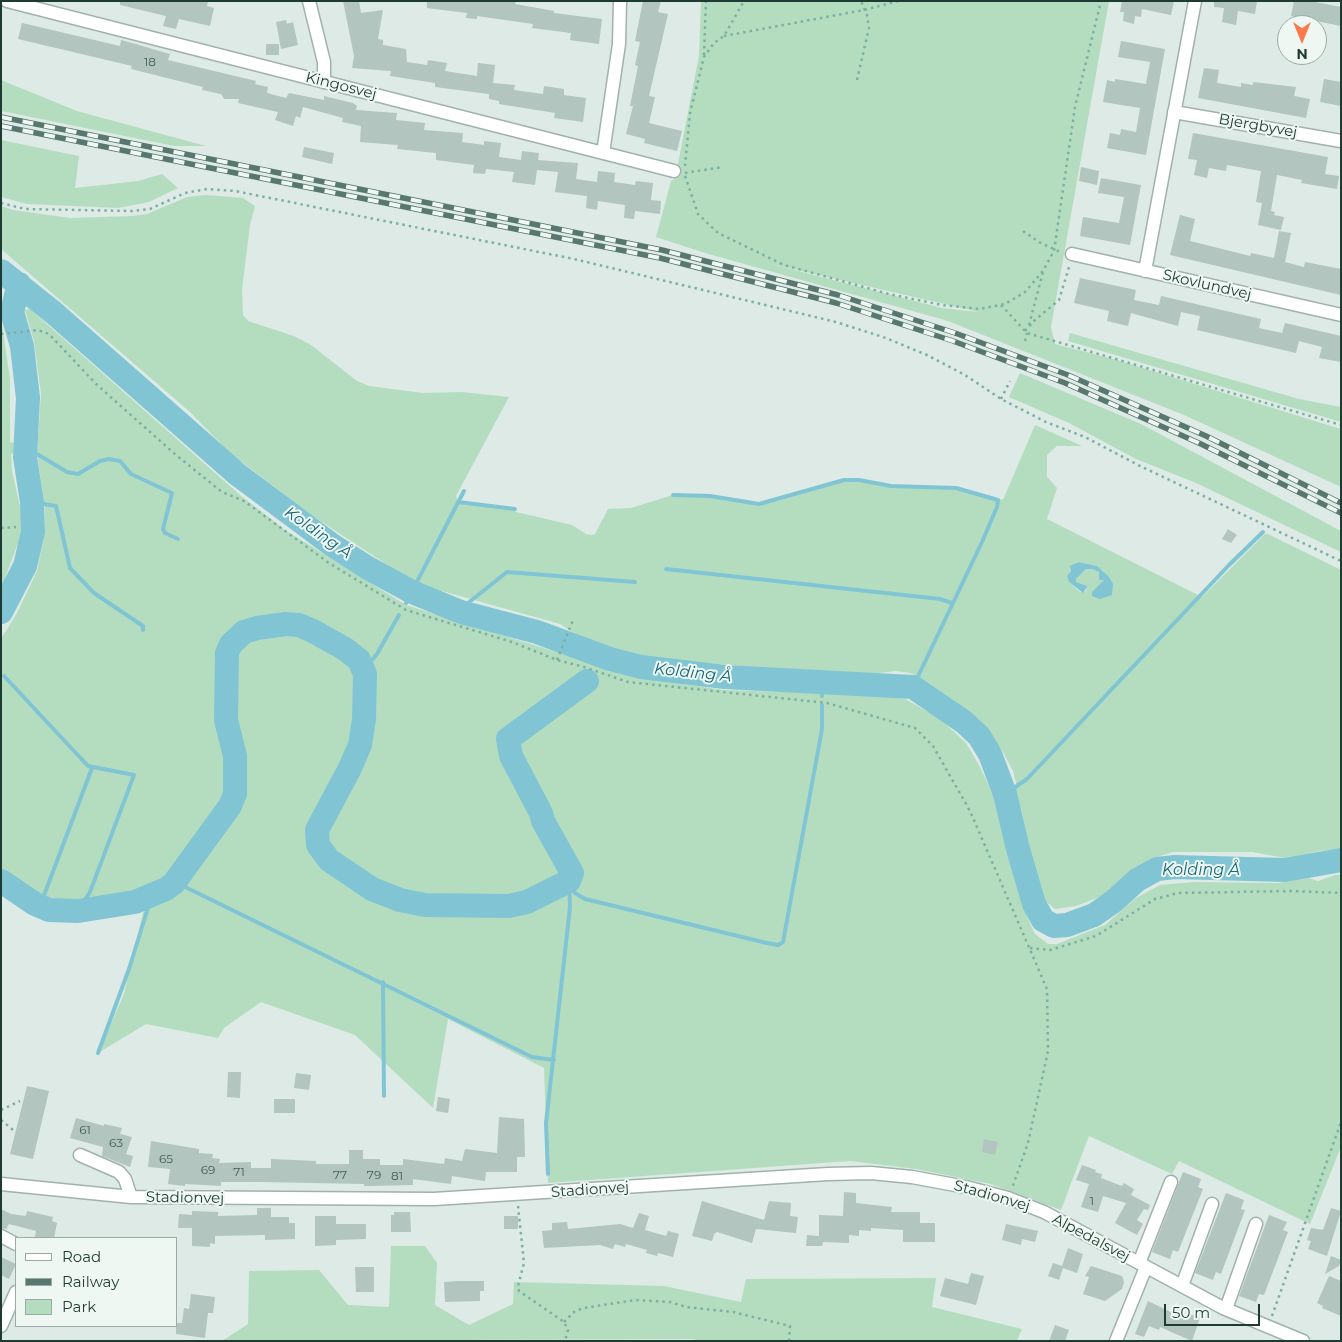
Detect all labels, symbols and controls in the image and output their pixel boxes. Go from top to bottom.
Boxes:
north arrow [1277,15,1327,65]
text: N [1296,45,1308,63]
house number: 18 [144,55,156,69]
street label: Kingosvej [304,68,378,104]
street label: Bjergbyvej [1217,110,1299,142]
street label: Skovlundvej [1161,266,1253,304]
water label: Kolding Å [281,503,355,563]
water label: Kolding Å [653,659,733,687]
water label: Kolding Å [1162,860,1240,880]
house number: 61 [79,1123,91,1137]
house number: 63 [109,1136,123,1150]
house number: 65 [159,1152,173,1166]
house number: 69 [201,1163,215,1177]
house number: 71 [233,1165,245,1179]
house number: 77 [333,1168,347,1182]
house number: 79 [367,1168,381,1182]
house number: 81 [391,1169,403,1183]
street label: Stadionvej [952,1177,1032,1215]
street label: Stadionvej [550,1178,630,1202]
street label: Stadionvej [146,1188,224,1208]
house number: 1 [1090,1194,1094,1208]
street label: Alpedalsvej [1049,1210,1133,1266]
legend [15,1237,178,1327]
text: Road [62,1247,101,1266]
text: Railway [62,1272,119,1291]
scale bar [1167,1294,1263,1326]
text: Park [62,1297,96,1316]
text: 50 m [1172,1303,1210,1322]

